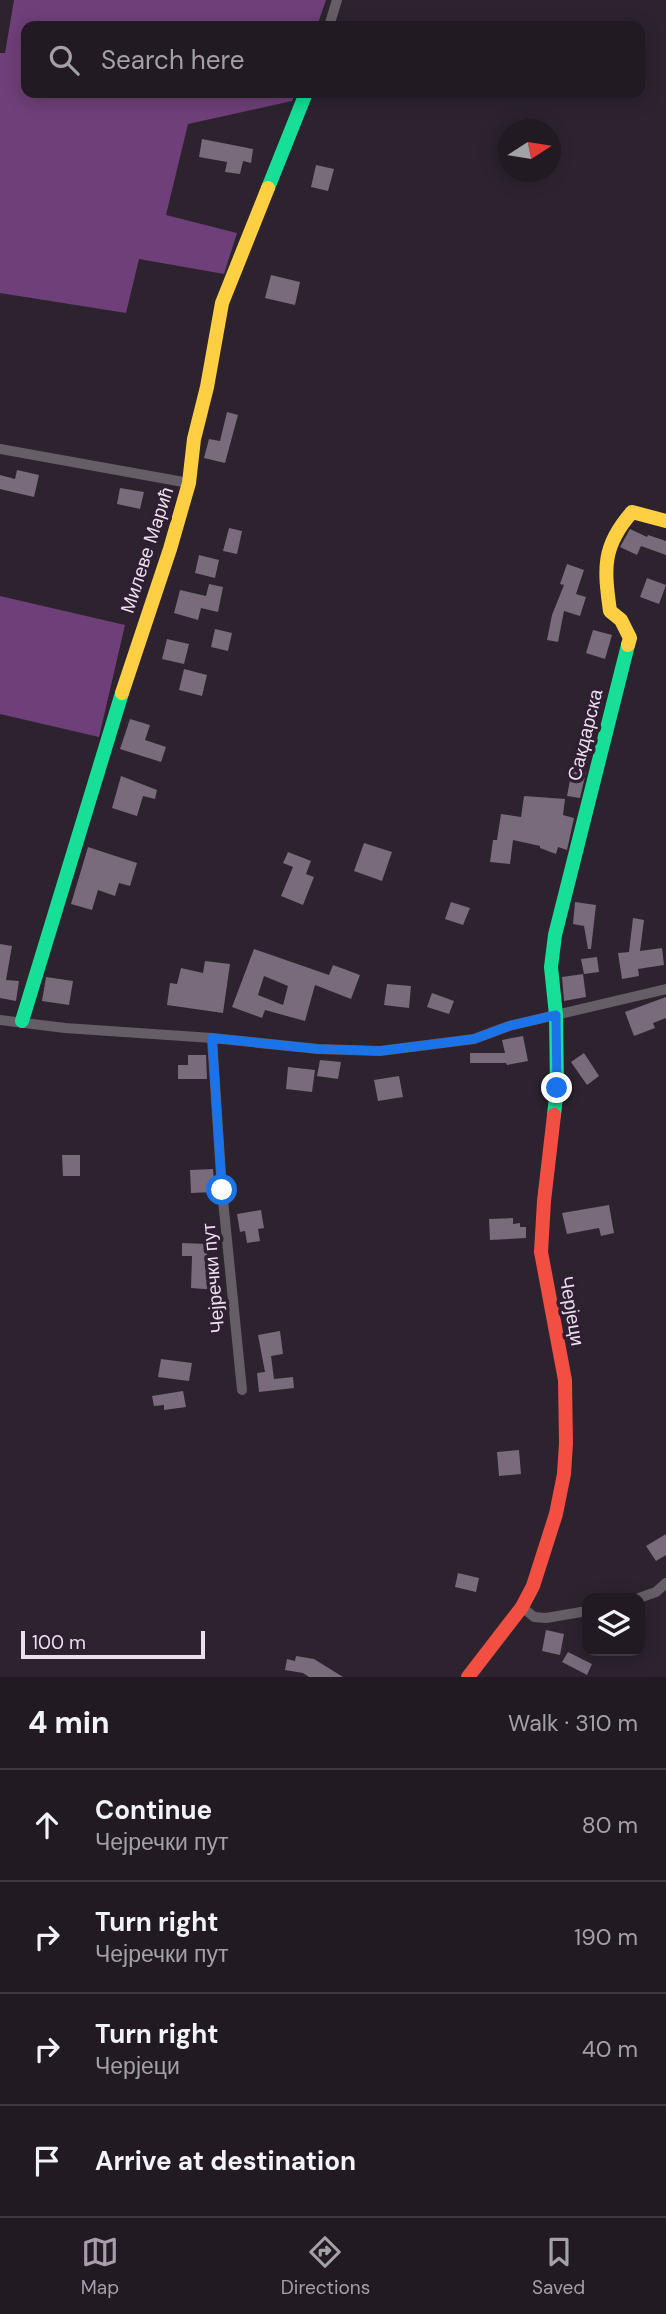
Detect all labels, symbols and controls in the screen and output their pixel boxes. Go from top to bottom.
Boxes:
search box [21,21,645,98]
icon: search [45,41,83,79]
text: Search here [101,43,244,77]
north arrow [498,119,561,182]
street label: Милеве Мaрић [115,484,179,616]
street label: Сакдарска [562,686,609,784]
route end [541,1072,572,1103]
route start [206,1174,237,1205]
street label: Чејречки пут [196,1222,230,1334]
street label: Черјеци [554,1274,590,1348]
map controls [582,1593,645,1656]
button: layers [582,1593,645,1656]
scale bar [21,1628,205,1660]
text: 100 m [32,1630,86,1655]
text: 4 min [28,1703,110,1742]
text: Walk · 310 m [508,1708,638,1738]
text: Continue [95,1793,212,1827]
icon: ahead [28,1806,66,1844]
text: 80 m [582,1810,638,1840]
text: Чејречки пут [95,1827,229,1857]
text: Turn right [95,1905,219,1939]
icon: right [28,1918,66,1956]
text: 190 m [574,1922,638,1952]
text: Чејречки пут [95,1939,229,1969]
text: Turn right [95,2017,219,2051]
icon: right [28,2030,66,2068]
text: 40 m [582,2034,638,2064]
text: Черјеци [95,2051,180,2081]
icon: arrive [28,2142,66,2180]
text: Arrive at destination [95,2144,356,2178]
tab: Map [81,2233,119,2300]
tab: Directions [281,2233,370,2300]
tab: Saved [532,2233,585,2300]

